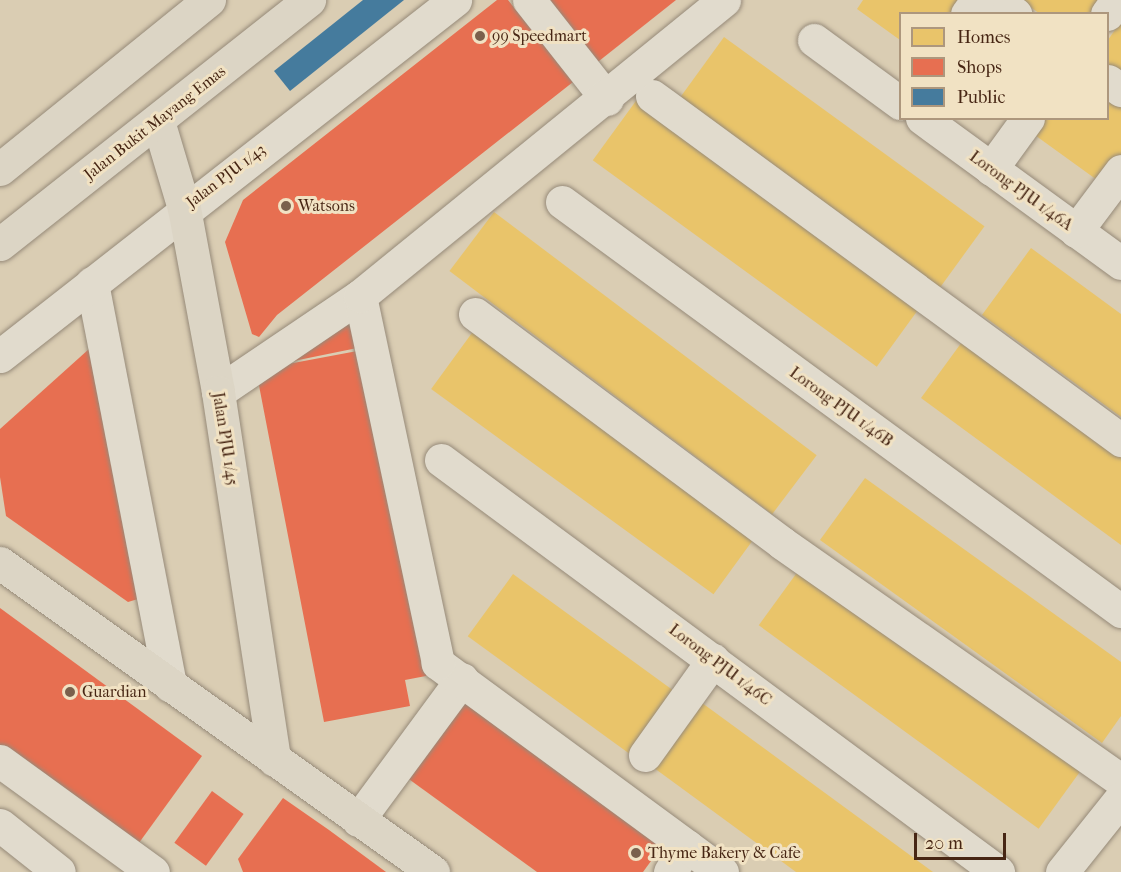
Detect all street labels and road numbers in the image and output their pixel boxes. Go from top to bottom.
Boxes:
street label: Jalan Bukit Mayang Emas [80,62,230,184]
street label: Jalan PJU 1/43 [183,140,269,212]
street label: Lorong PJU 1/46A [966,147,1076,235]
street label: Lorong PJU 1/46B [786,363,896,451]
street label: Jalan PJU 1/45 [208,391,242,487]
street label: Lorong PJU 1/46C [665,620,775,710]

